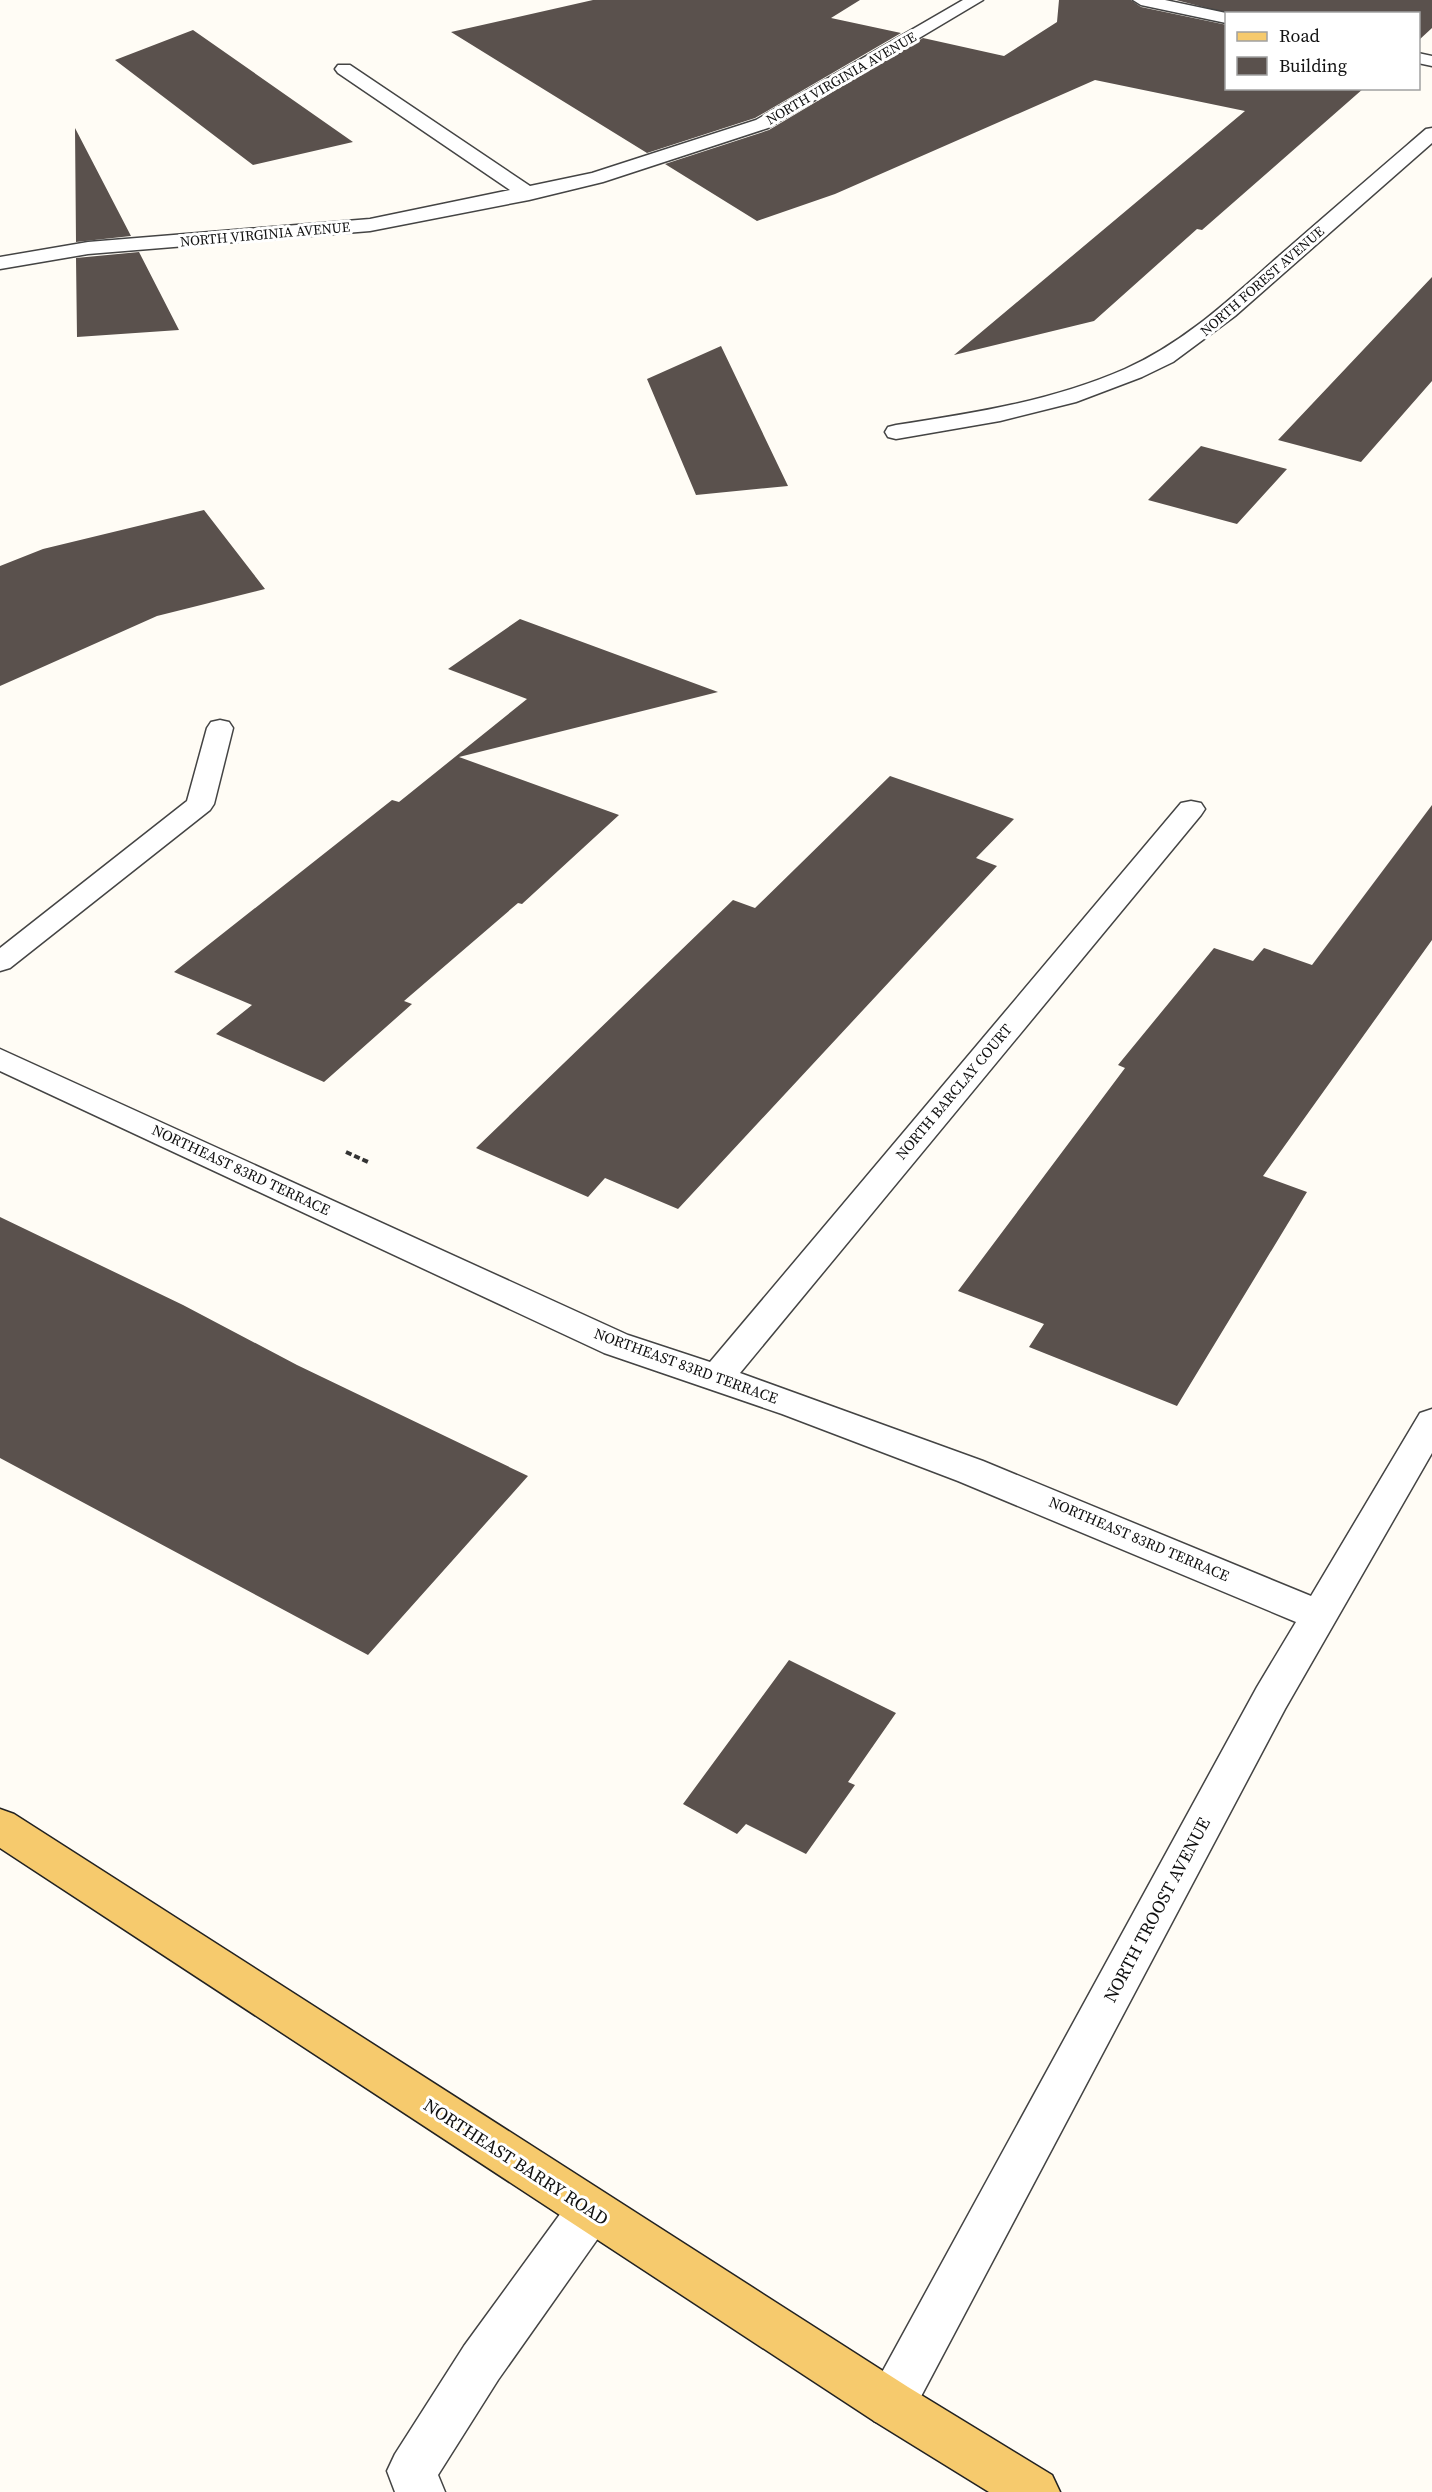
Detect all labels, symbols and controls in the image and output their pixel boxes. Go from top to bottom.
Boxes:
legend [1225,12,1420,90]
text: Road [1279,23,1320,48]
street label: NORTH VIRGINIA AVENUE [762,27,920,129]
text: Building [1279,53,1347,78]
street label: NORTH VIRGINIA AVENUE [179,217,351,251]
street label: NORTH FOREST AVENUE [1196,221,1328,341]
street label: NORTH BARCLAY COURT [891,1019,1017,1164]
street label: NORTHEAST 83RD TERRACE [149,1119,334,1220]
street label: NORTHEAST 83RD TERRACE [591,1322,781,1409]
street label: NORTHEAST 83RD TERRACE [1046,1491,1233,1586]
street label: NORTH TROOST AVENUE [1097,1813,1216,2007]
street label: NORTHEAST BARRY ROAD [419,2092,614,2231]

